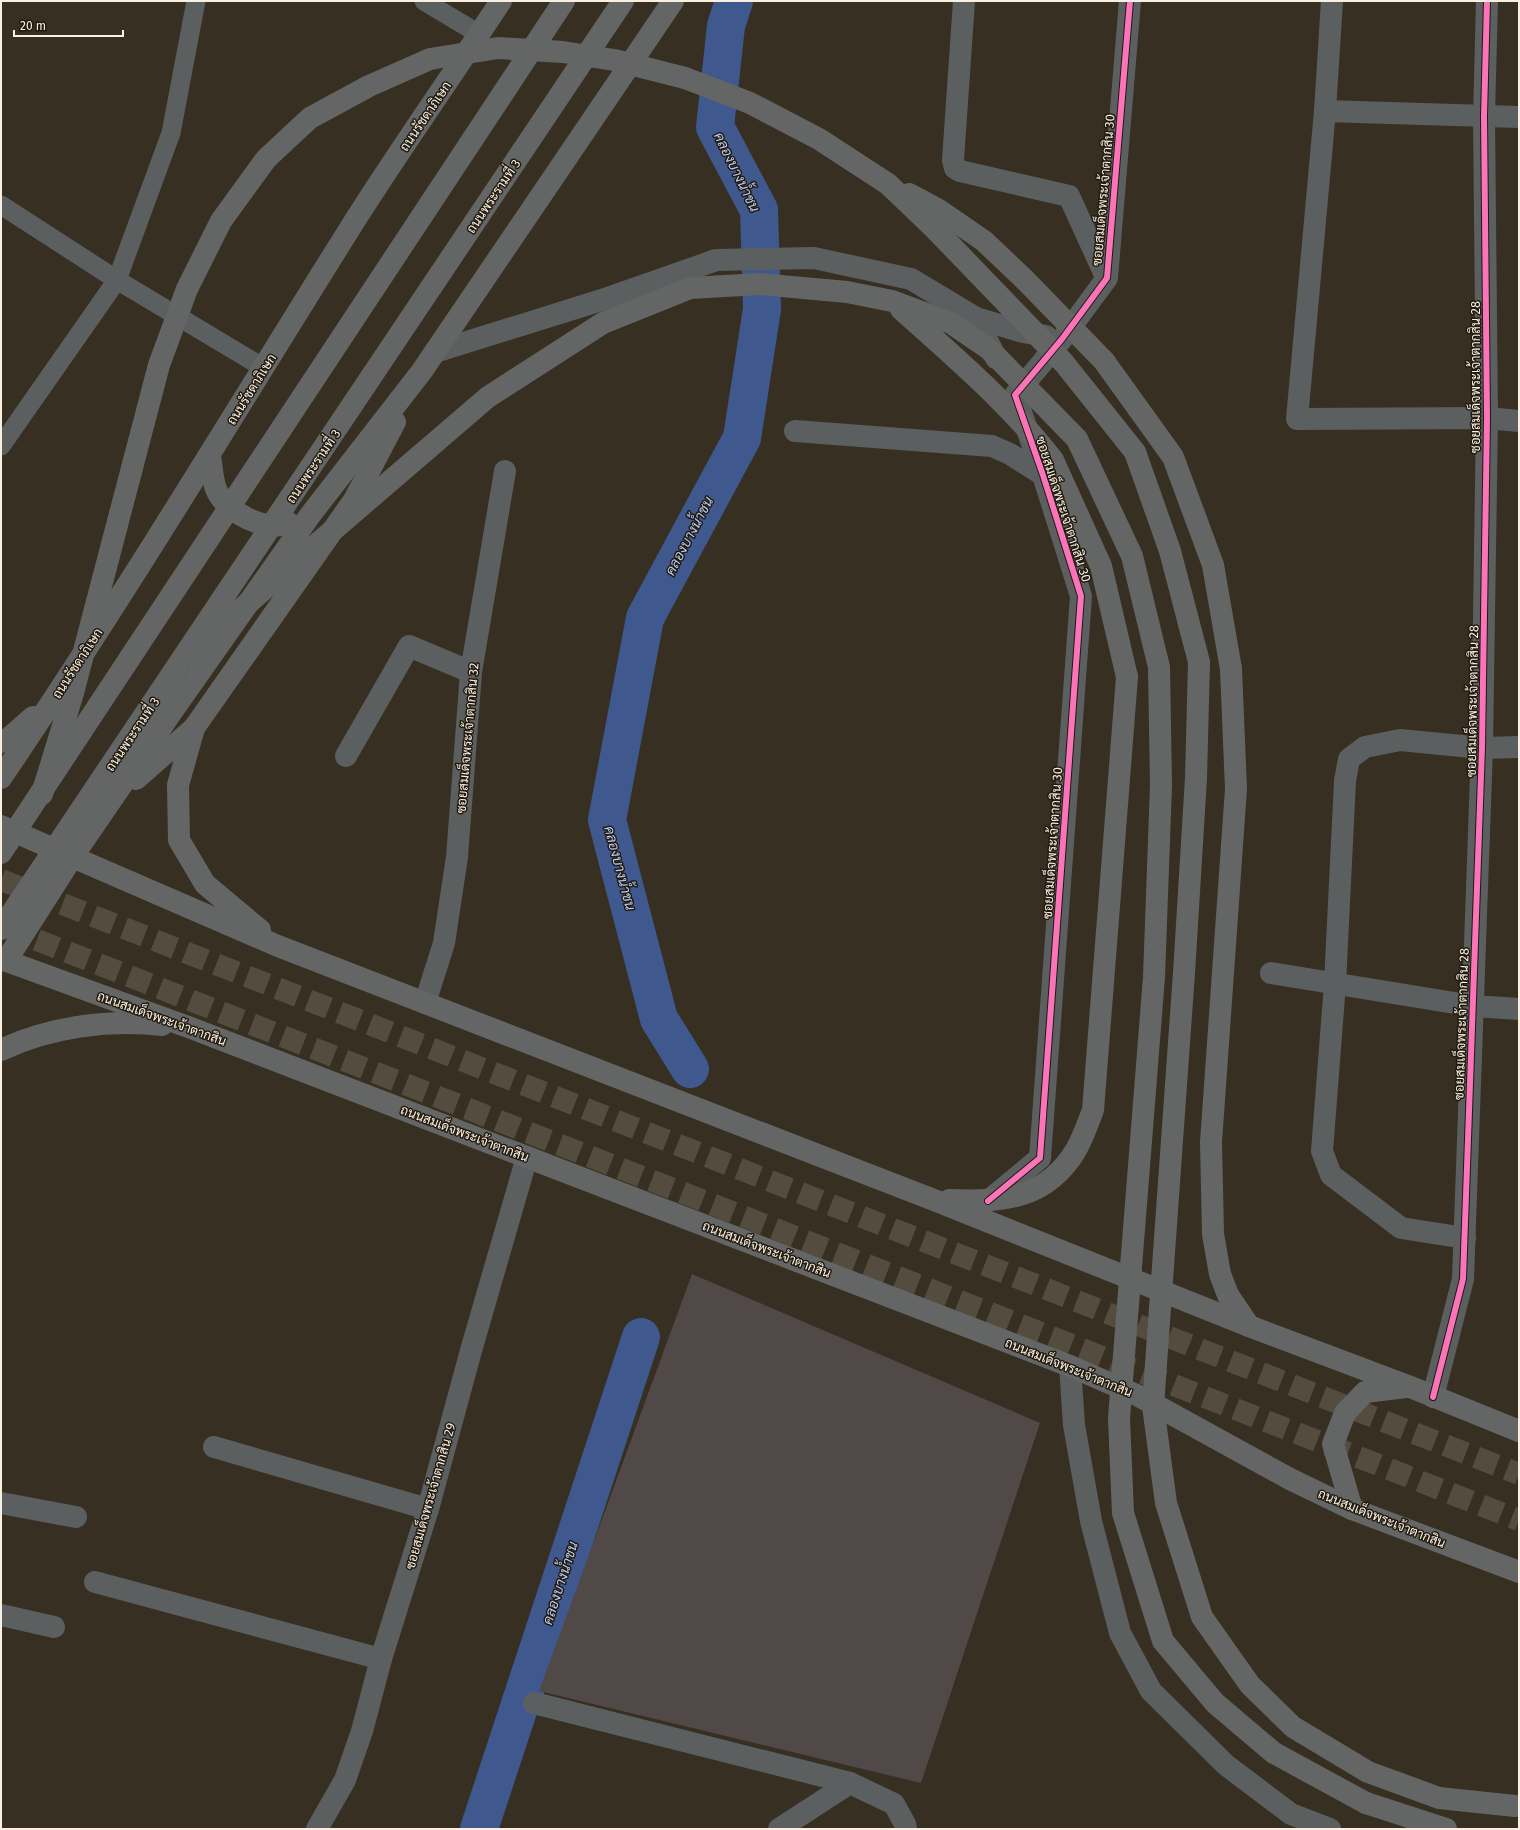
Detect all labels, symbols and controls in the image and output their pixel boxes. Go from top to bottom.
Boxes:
scale bar [14,12,123,38]
text: 20 m [20,19,46,33]
street label: ถนนรัชดาภิเษก [396,78,454,154]
street label: ซอยสมเด็จพระเจ้าตากสิน 30 [1087,113,1118,267]
water label: คลองบางน้ำชน [710,128,767,215]
street label: ถนนพระรามที่ 3 [459,154,524,236]
street label: ซอยสมเด็จพระเจ้าตากสิน 28 [1466,301,1483,453]
street label: ถนนรัชดาภิเษก [223,351,279,427]
street label: ถนนพระรามที่ 3 [279,424,344,506]
street label: ซอยสมเด็จพระเจ้าตากสิน 30 [1033,434,1096,584]
water label: คลองบางน้ำชน [658,492,717,578]
street label: ถนนรัชดาภิเษก [48,625,106,701]
street label: ซอยสมเด็จพระเจ้าตากสิน 28 [1462,625,1481,777]
street label: ซอยสมเด็จพระเจ้าตากสิน 32 [451,662,482,814]
street label: ถนนพระรามที่ 3 [98,692,163,774]
street label: ซอยสมเด็จพระเจ้าตากสิน 30 [1038,766,1065,920]
water label: คลองบางน้ำชน [600,823,643,912]
street label: ซอยสมเด็จพระเจ้าตากสิน 28 [1449,948,1472,1100]
street label: ถนนสมเด็จพระเจ้าตากสิน [95,986,229,1049]
street label: ถนนสมเด็จพระเจ้าตากสิน [399,1100,532,1165]
street label: ถนนสมเด็จพระเจ้าตากสิน [701,1216,834,1281]
street label: ถนนสมเด็จพระเจ้าตากสิน [1003,1333,1136,1400]
street label: ซอยสมเด็จพระเจ้าตากสิน 29 [400,1420,459,1571]
street label: ถนนสมเด็จพระเจ้าตากสิน [1316,1484,1449,1551]
water label: คลองบางน้ำชน [535,1538,582,1627]

